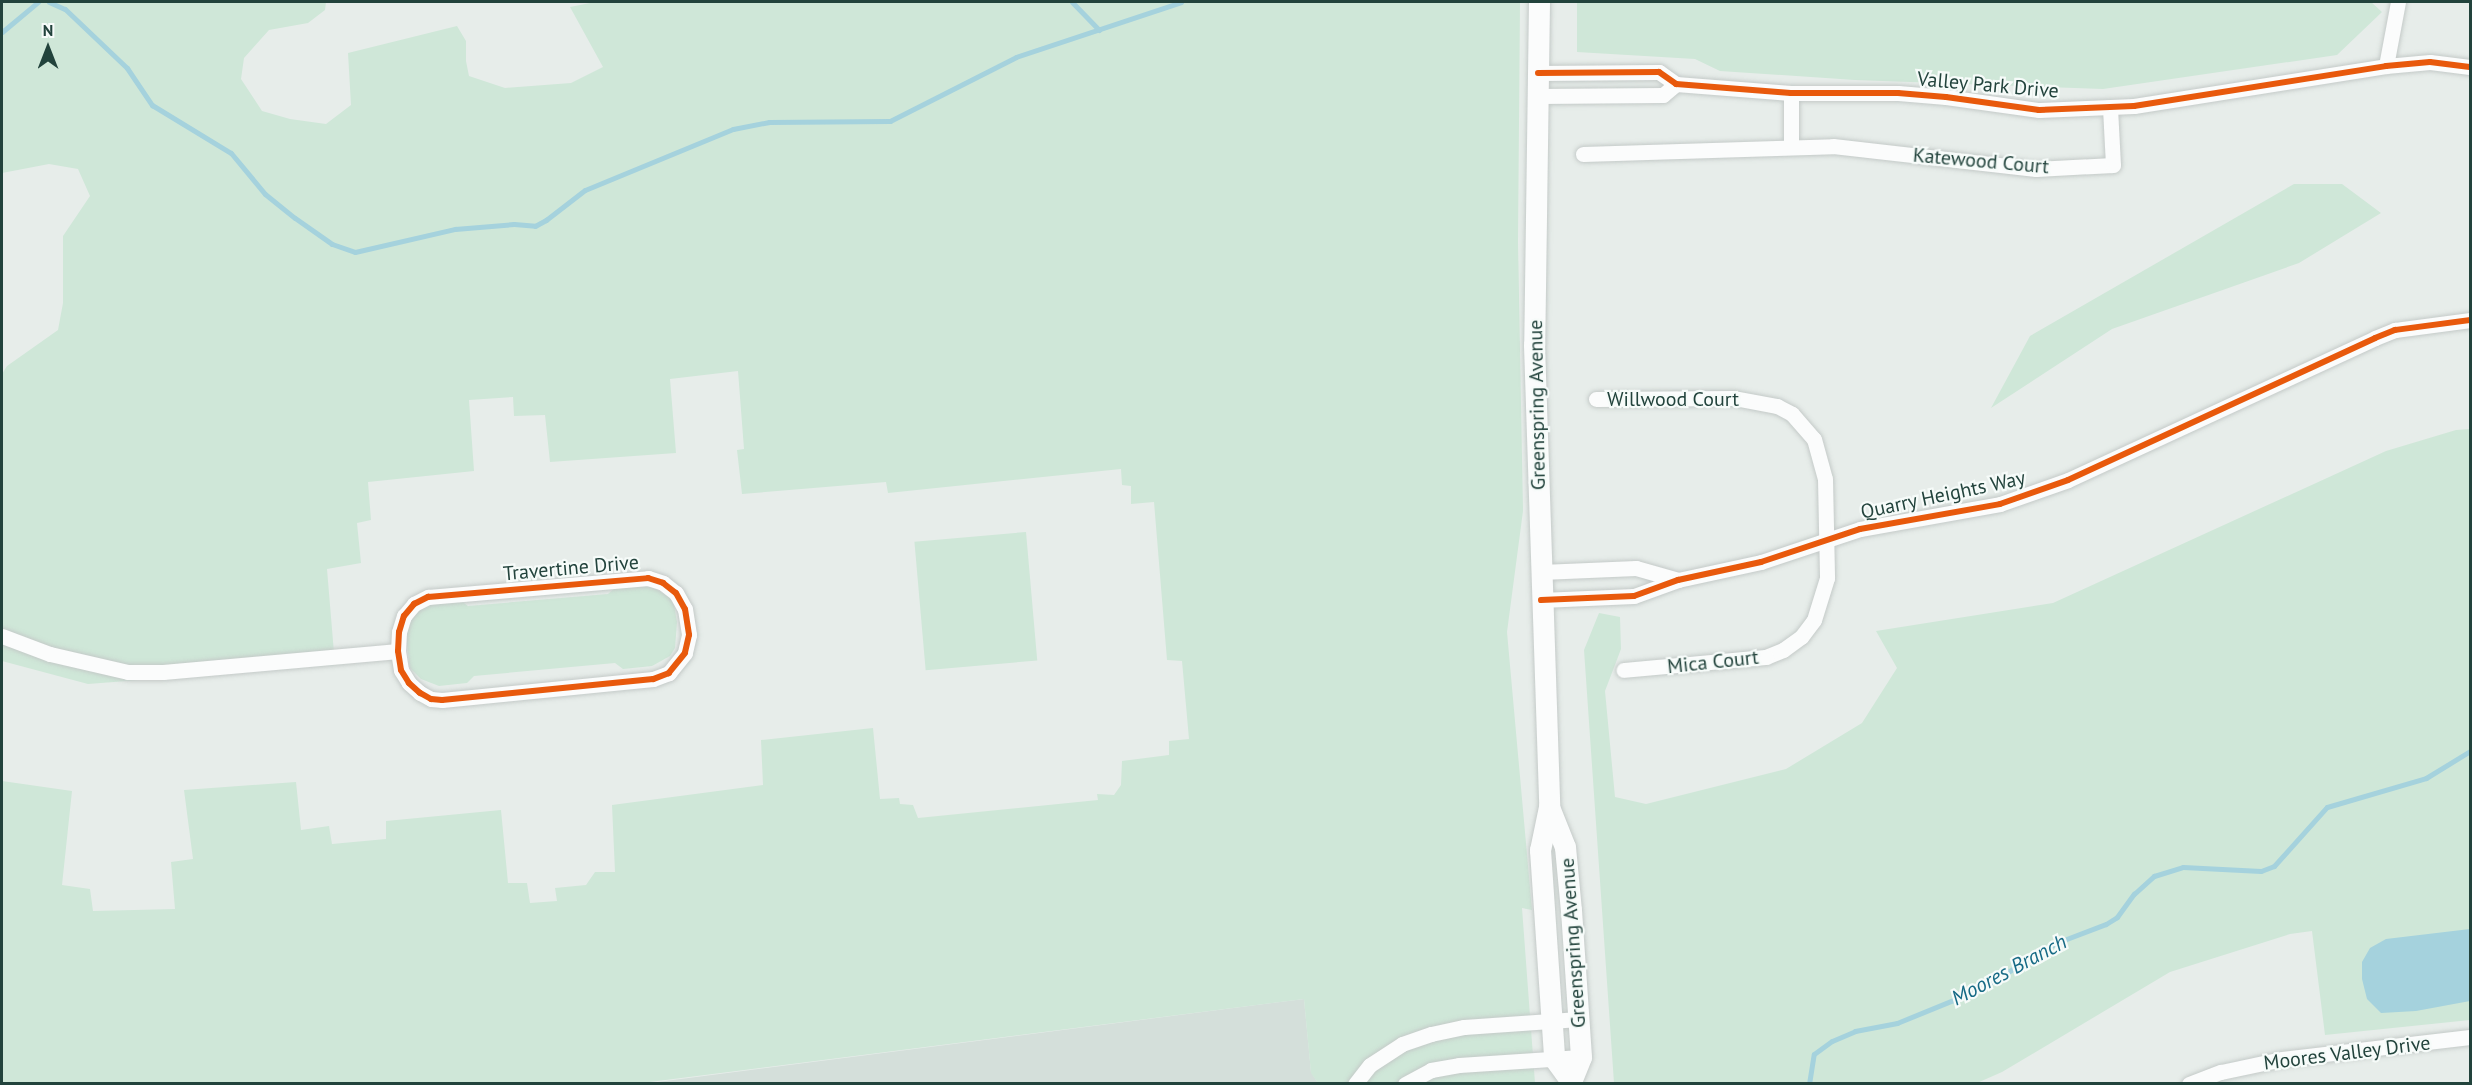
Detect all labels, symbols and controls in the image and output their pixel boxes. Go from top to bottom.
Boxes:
north arrow [18,18,78,78]
text: N [43,20,53,40]
street label: Valley Park Drive [1916,67,2060,103]
street label: Katewood Court [1912,143,2050,179]
street label: Greenspring Avenue [1524,319,1550,491]
street label: Willwood Court [1607,387,1739,411]
street label: Quarry Heights Way [1858,466,2028,524]
street label: Travertine Drive [502,550,640,586]
street label: Mica Court [1666,645,1760,679]
street label: Greenspring Avenue [1555,857,1591,1029]
water label: Moores Branch [1947,929,2071,1011]
street label: Moores Valley Drive [2262,1031,2432,1075]

